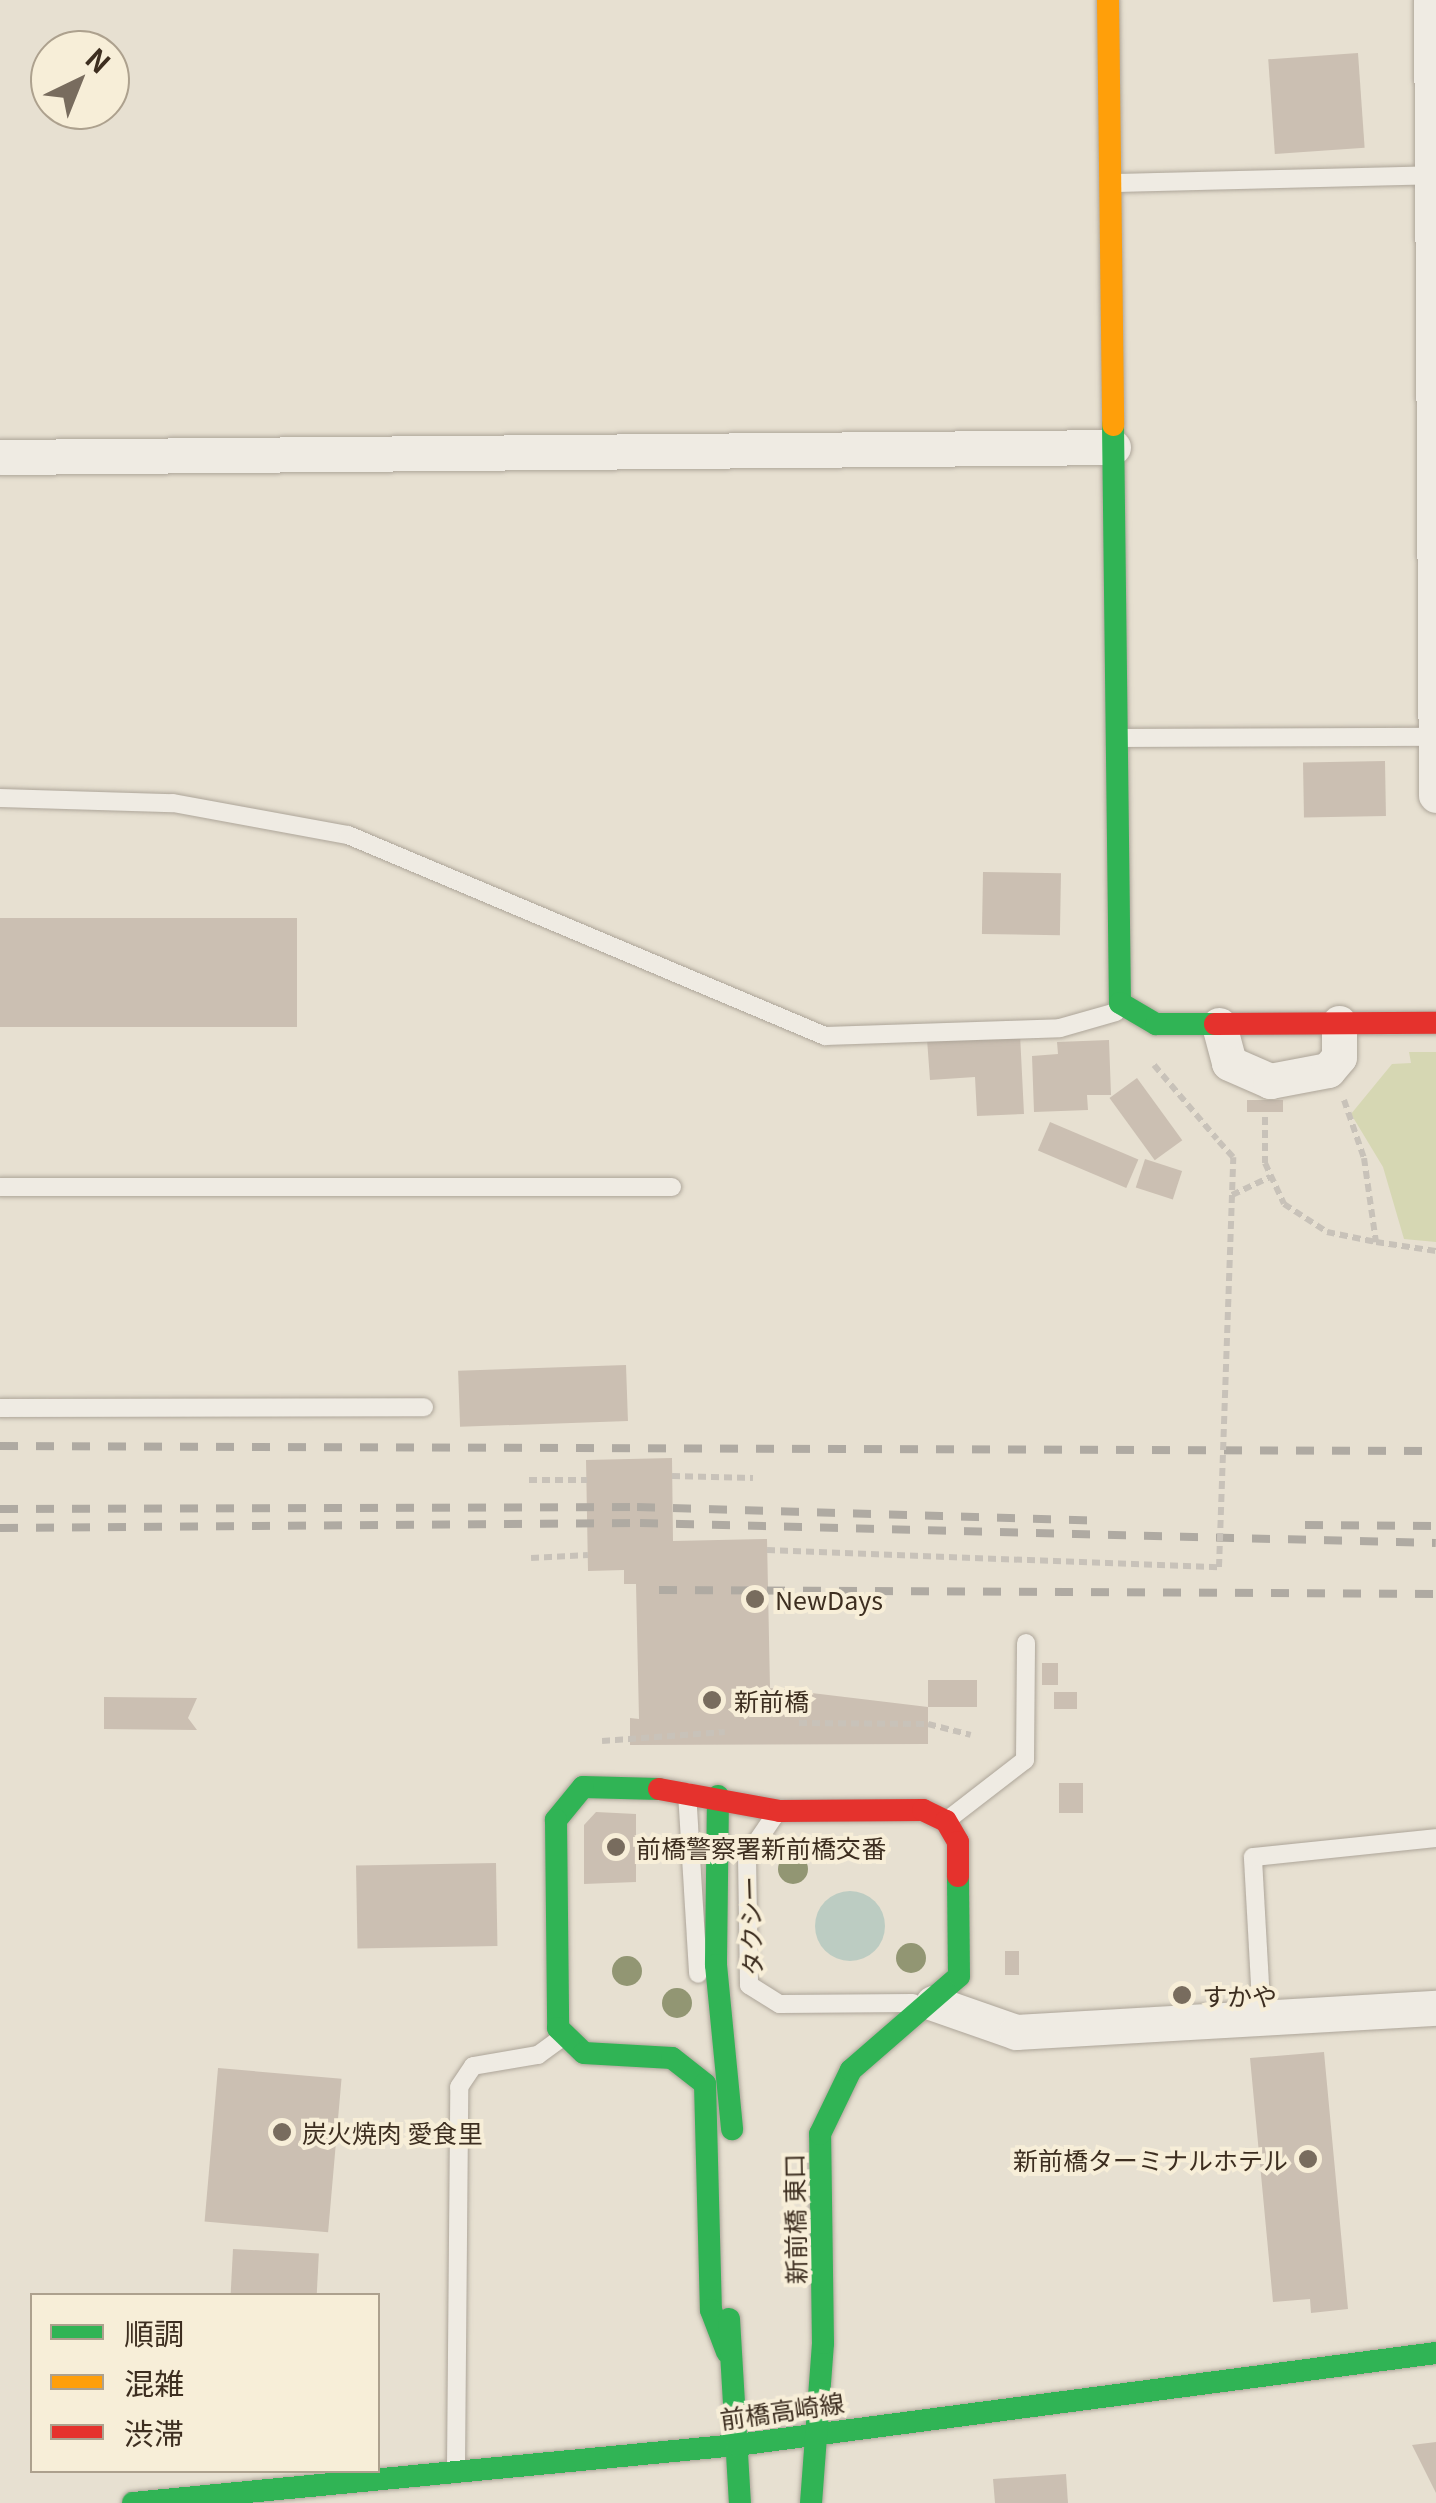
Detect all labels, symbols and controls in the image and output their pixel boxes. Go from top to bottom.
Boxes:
north arrow [30,30,130,130]
text: N [78,38,120,81]
place label: NewDays [775,1584,883,1614]
marker: NewDays [744,1588,766,1610]
place label: 新前橋 [734,1685,809,1715]
marker: 新前橋 [699,1687,725,1713]
place label: 前橋警察署新前橋交番 [636,1832,886,1862]
marker: 前橋警察署新前橋交番 [605,1836,627,1858]
street label: タクシー [733,1876,767,1976]
place label: すかや [1202,1980,1277,2010]
marker: すかや [1171,1984,1193,2006]
place label: 炭火焼肉 愛食里 [302,2117,483,2147]
marker: 炭火焼肉 愛食里 [271,2121,293,2143]
place label: 新前橋ターミナルホテル [1013,2144,1288,2174]
marker: 新前橋ターミナルホテル [1297,2148,1319,2170]
street label: 新前橋 東口 [778,2153,810,2285]
legend [30,2293,380,2473]
text: 順調 [124,2310,184,2354]
text: 混雑 [124,2360,184,2404]
street label: 前橋高崎線 [718,2386,846,2434]
text: 渋滞 [124,2410,184,2454]

